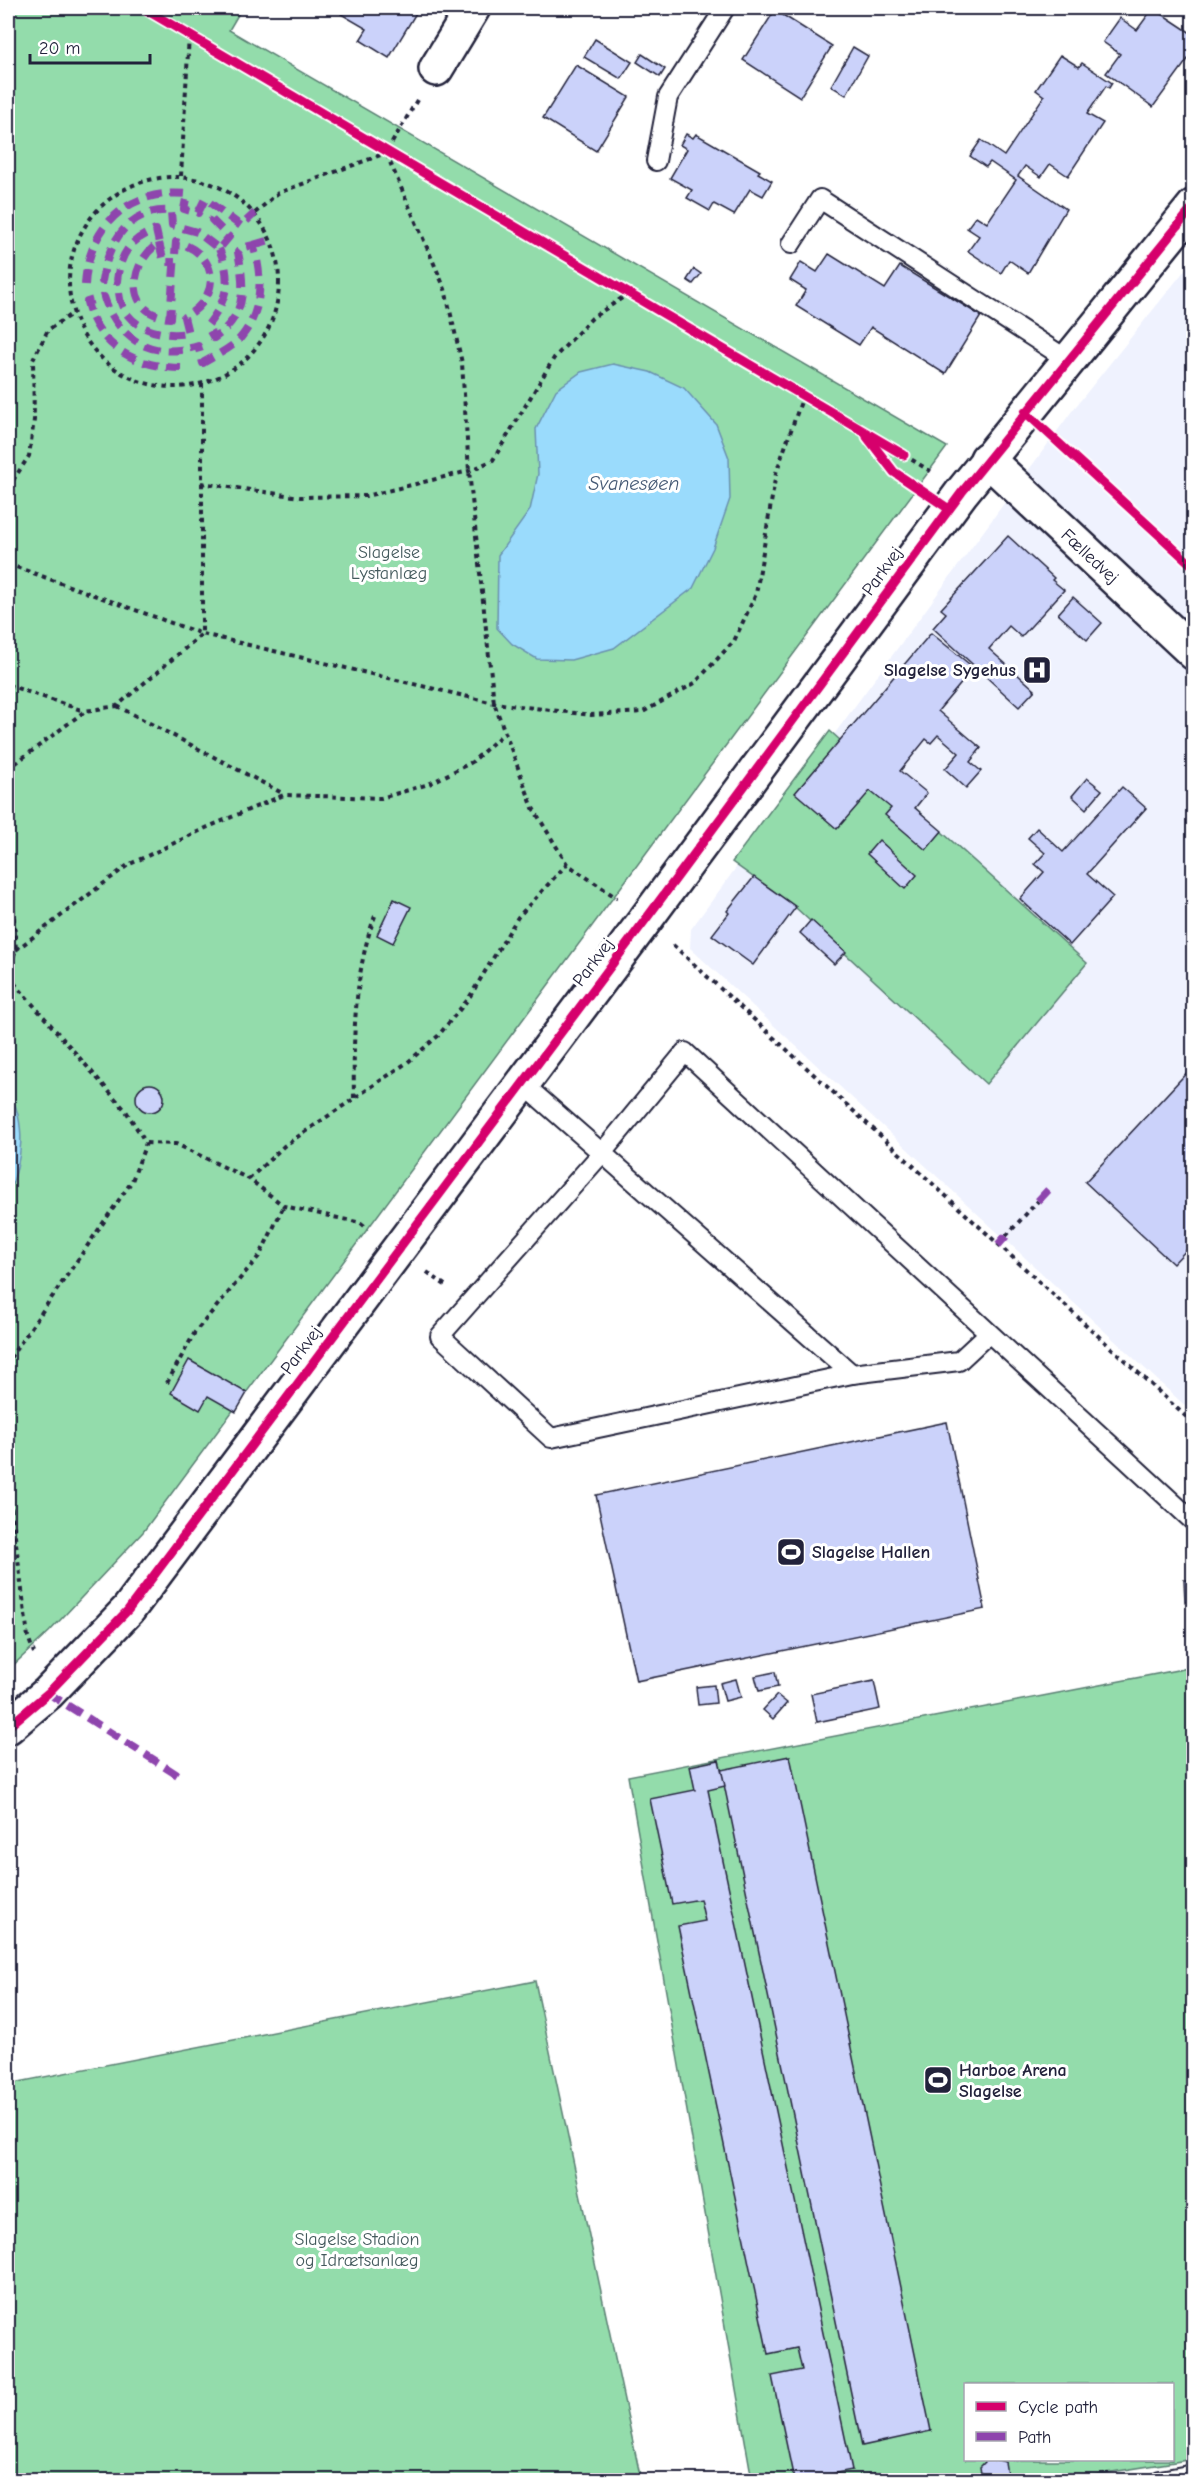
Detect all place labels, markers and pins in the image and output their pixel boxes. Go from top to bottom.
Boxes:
hospital icon: Slagelse Sygehus [1021,654,1053,686]
place label: Slagelse Sygehus [884,660,1016,681]
sports icon: Slagelse Hallen [775,1536,807,1568]
place label: Slagelse Hallen [812,1542,930,1563]
place label: Harboe Arena Slagelse [959,2060,1067,2102]
sports icon: Harboe Arena Slagelse [922,2064,954,2096]

